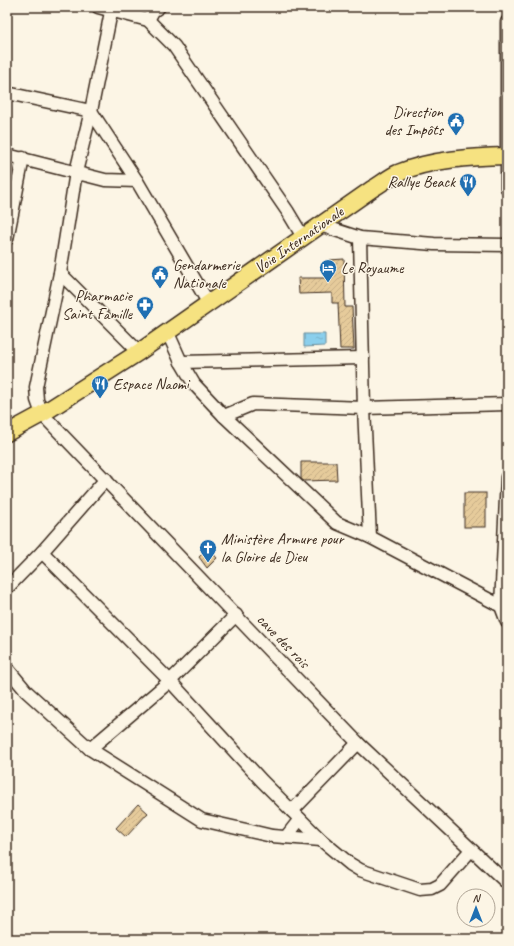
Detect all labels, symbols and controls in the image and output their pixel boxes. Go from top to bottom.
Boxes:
place label: Direction des Impôts [384,102,445,140]
public building icon: Direction des Impôts [446,111,466,136]
place label: Rallye Beack [388,172,456,192]
restaurant icon: Rallye Beack [458,172,478,197]
street label: Voie Internationale [251,201,349,278]
place label: Gendarmerie Nationale [173,255,242,293]
hotel icon: Le Royaume [318,258,338,283]
place label: Le Royaume [341,258,405,278]
public building icon: Gendarmerie Nationale [150,264,170,289]
place label: Pharmacie Saint Famille [62,286,134,324]
pharmacy icon: Pharmacie Saint Famille [135,295,155,320]
restaurant icon: Espace Naomi [90,374,110,399]
place label: Espace Naomi [113,374,191,394]
place label: Ministère Armure pour la Gloire de Dieu [221,529,345,567]
church icon: Ministère Armure pour la Gloire de Dieu [198,538,218,563]
street label: cave des rois [252,610,315,673]
north arrow [456,888,496,928]
text: N [473,891,482,905]

